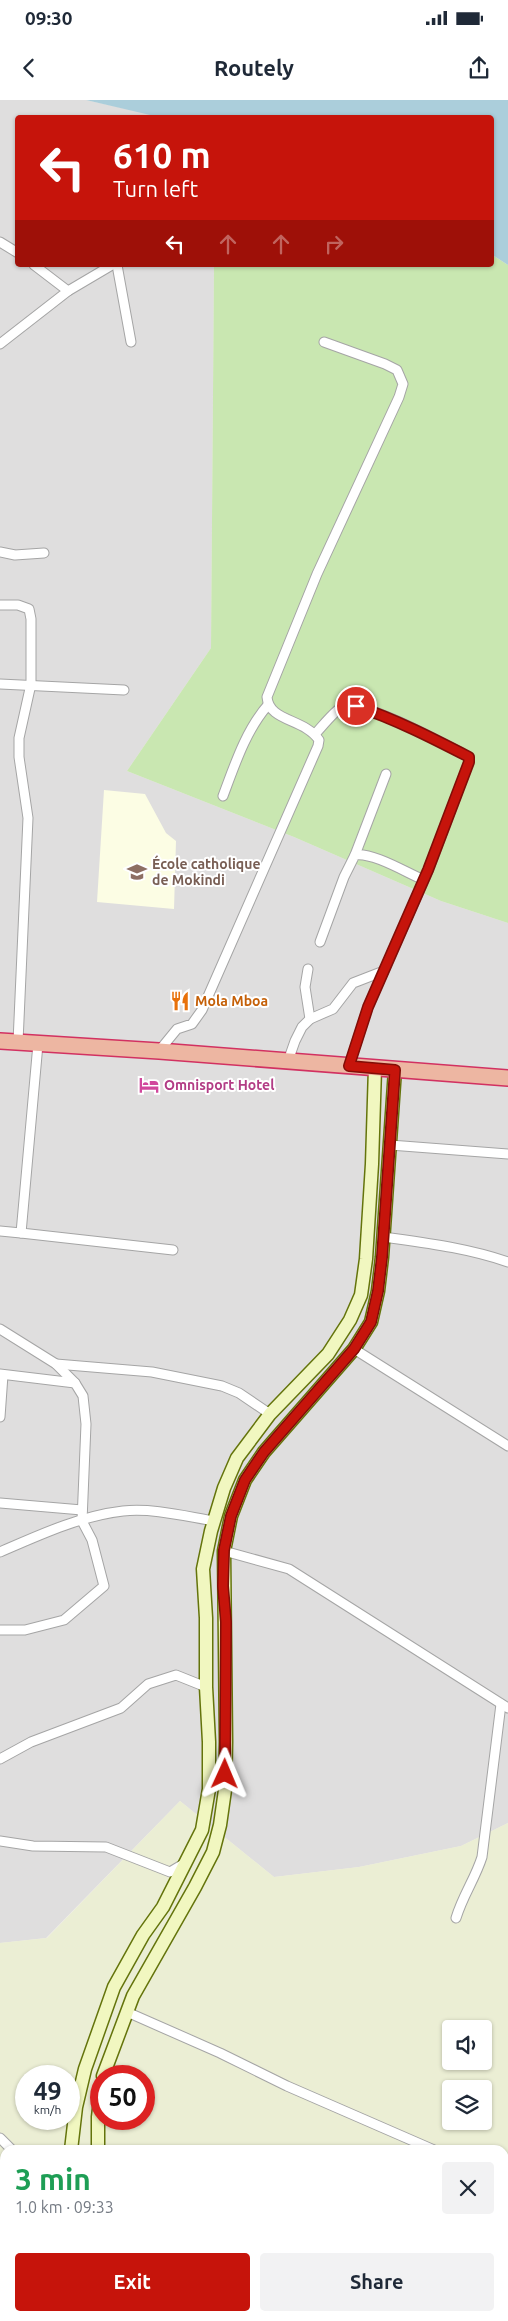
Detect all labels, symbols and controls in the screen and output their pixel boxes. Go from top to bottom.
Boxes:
text: 09:30 [25,7,73,29]
icon: back [15,54,43,82]
icon: share [465,54,493,82]
text: Routely [214,55,294,80]
icon: left [30,135,95,200]
text: 610 m [113,135,211,175]
text: Turn left [113,176,198,201]
icon: left [161,230,189,258]
icon: ahead [214,230,242,258]
icon: ahead [267,230,295,258]
icon: right [320,230,348,258]
pin [335,685,377,727]
icon: arrive [342,692,370,720]
place label: École catholique de Mokindi [152,855,260,888]
school or university icon: École catholique de Mokindi [126,861,148,883]
restaurant icon: Mola Mboa [169,990,191,1012]
place label: Mola Mboa [195,993,268,1009]
hotel icon: Omnisport Hotel [138,1074,160,1096]
place label: Omnisport Hotel [164,1077,274,1093]
position arrow [198,1747,250,1799]
map controls [442,2020,492,2130]
button: sound [442,2020,492,2070]
speed limit sign: 50 [90,2065,155,2130]
text: 49 [33,2077,62,2105]
button: layers [442,2080,492,2130]
text: km/h [34,2103,61,2116]
text: 3 min [15,2162,91,2196]
button: close [442,2162,494,2214]
text: 1.0 km · 09:33 [15,2198,114,2216]
button: Exit [15,2253,250,2311]
button: Share [260,2253,494,2311]

